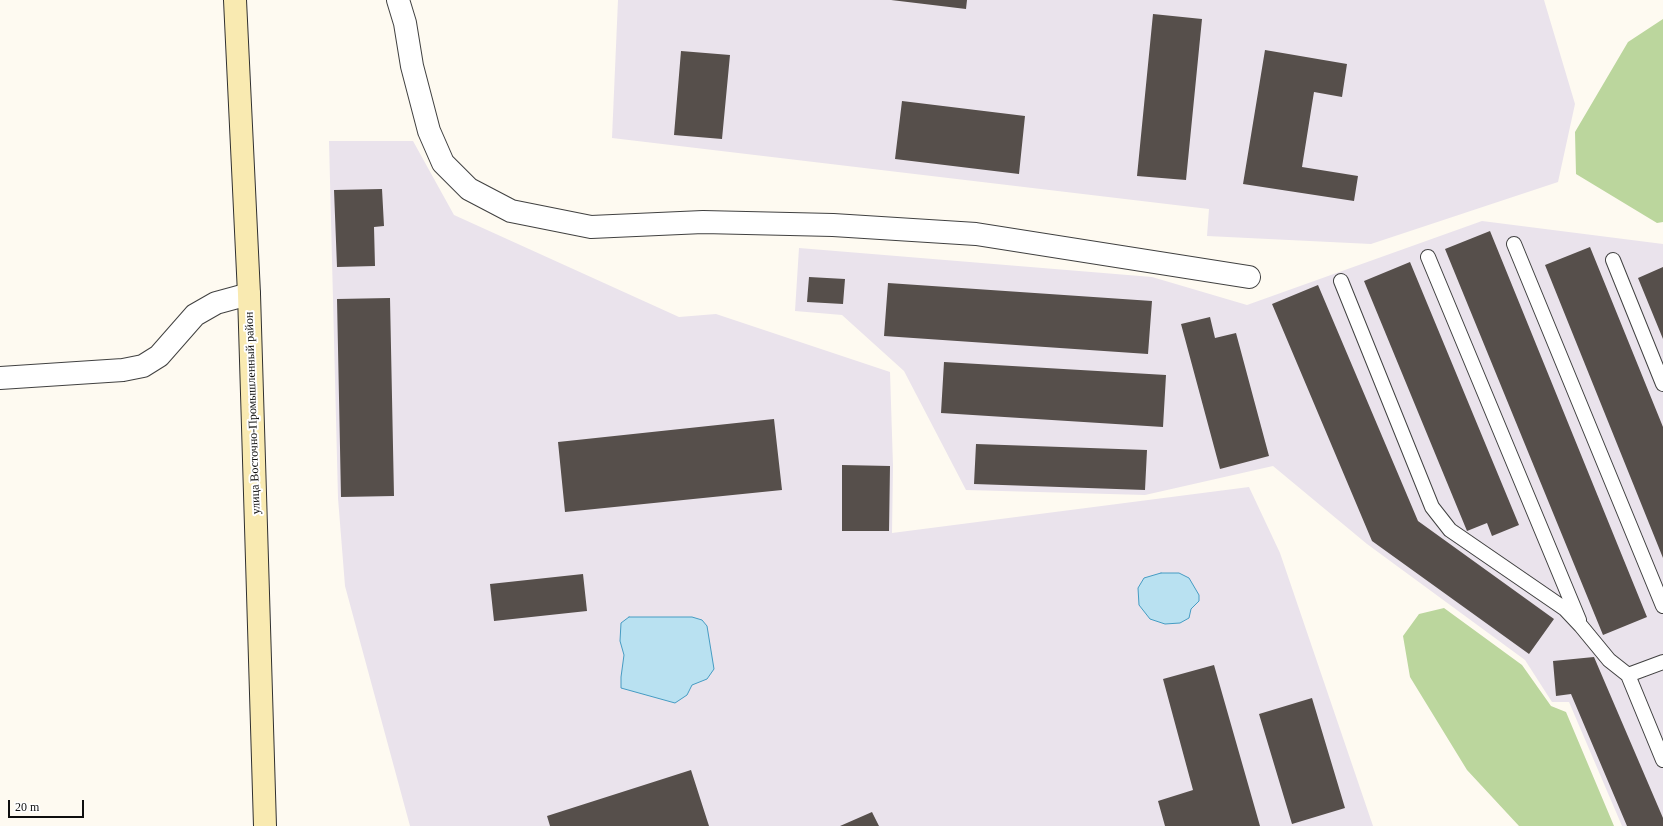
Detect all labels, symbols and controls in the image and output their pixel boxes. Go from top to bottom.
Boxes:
street label: улица Восточно-Промышленный район [242,311,264,515]
scale bar [10,792,86,818]
text: 20 m [15,800,39,814]

